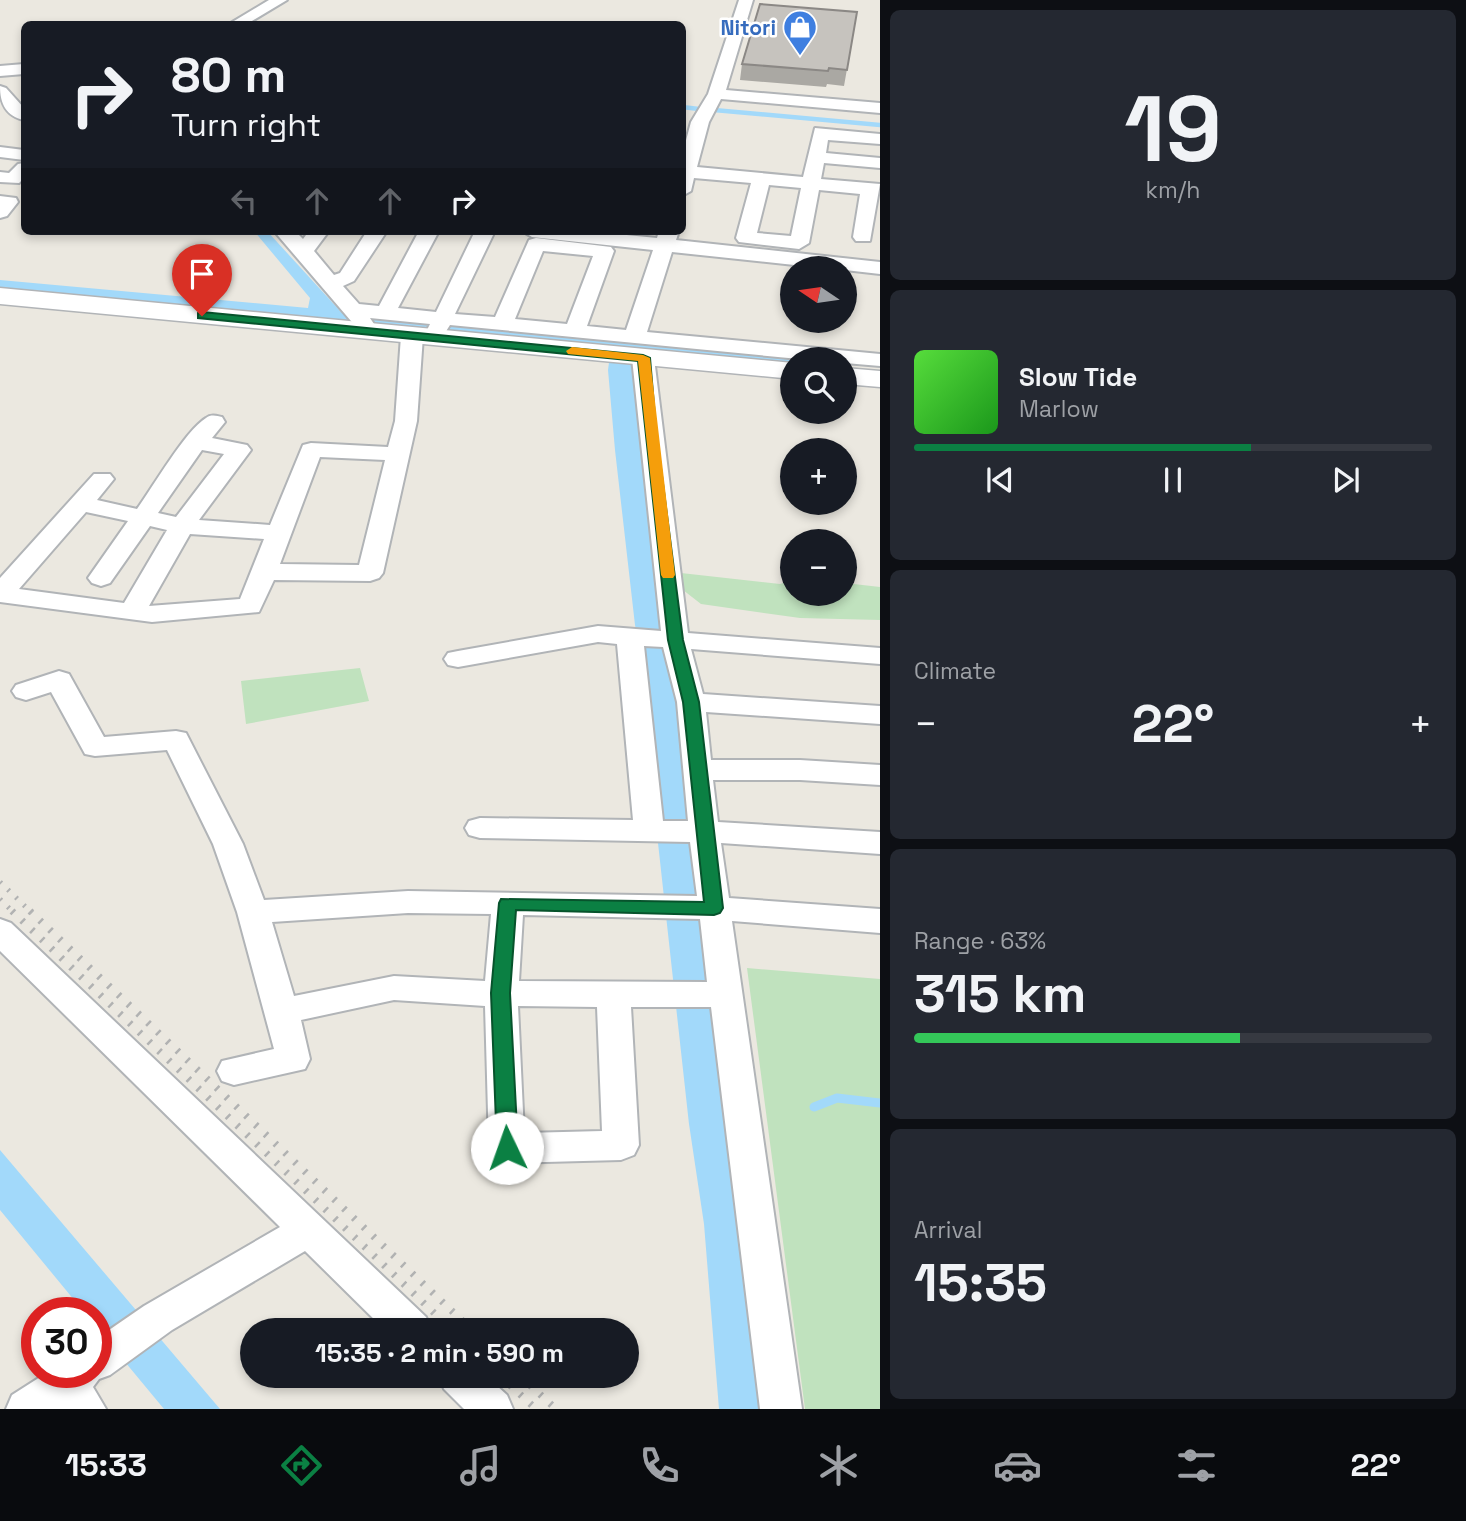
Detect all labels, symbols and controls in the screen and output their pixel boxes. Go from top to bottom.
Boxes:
shop icon: Nitori [781,8,819,57]
place label: Nitori [720,14,776,41]
text: 80 m [171,44,286,106]
icon: right [56,49,147,140]
text: 19 [1124,71,1222,188]
text: Turn right [171,105,321,145]
text: km/h [1146,175,1200,205]
icon: left [225,182,263,220]
icon: ahead [298,182,336,220]
icon: ahead [371,182,409,220]
icon: right [444,182,482,220]
pin [172,244,232,316]
icon: arrive [183,255,221,293]
north arrow [780,256,858,332]
map controls [780,256,857,606]
button: search [780,347,857,424]
text: Slow Tide [1019,360,1137,394]
text: Marlow [1019,394,1099,424]
button: + [780,438,857,515]
icon: previous [981,461,1019,499]
icon: pause [1154,461,1192,499]
icon: next [1327,461,1365,499]
button: − [780,529,857,606]
text: Climate [914,656,996,686]
text: 22° [1132,691,1214,757]
text: − [914,700,938,748]
text: + [1408,700,1432,748]
text: Range · 63% [914,926,1046,956]
text: 315 km [914,961,1086,1027]
position arrow [470,1111,544,1185]
text: Arrival [914,1215,982,1245]
text: 15:35 [914,1250,1047,1316]
speed limit sign: 30 [21,1297,112,1388]
text: 15:35 · 2 min · 590 m [315,1336,564,1370]
icon: directions [277,1441,326,1490]
icon: music [456,1441,505,1490]
icon: phone [635,1441,684,1490]
icon: climate [814,1441,863,1490]
icon: car [993,1441,1042,1490]
icon: filters [1172,1441,1221,1490]
text: 15:33 [65,1445,147,1485]
text: 22° [1350,1445,1401,1485]

